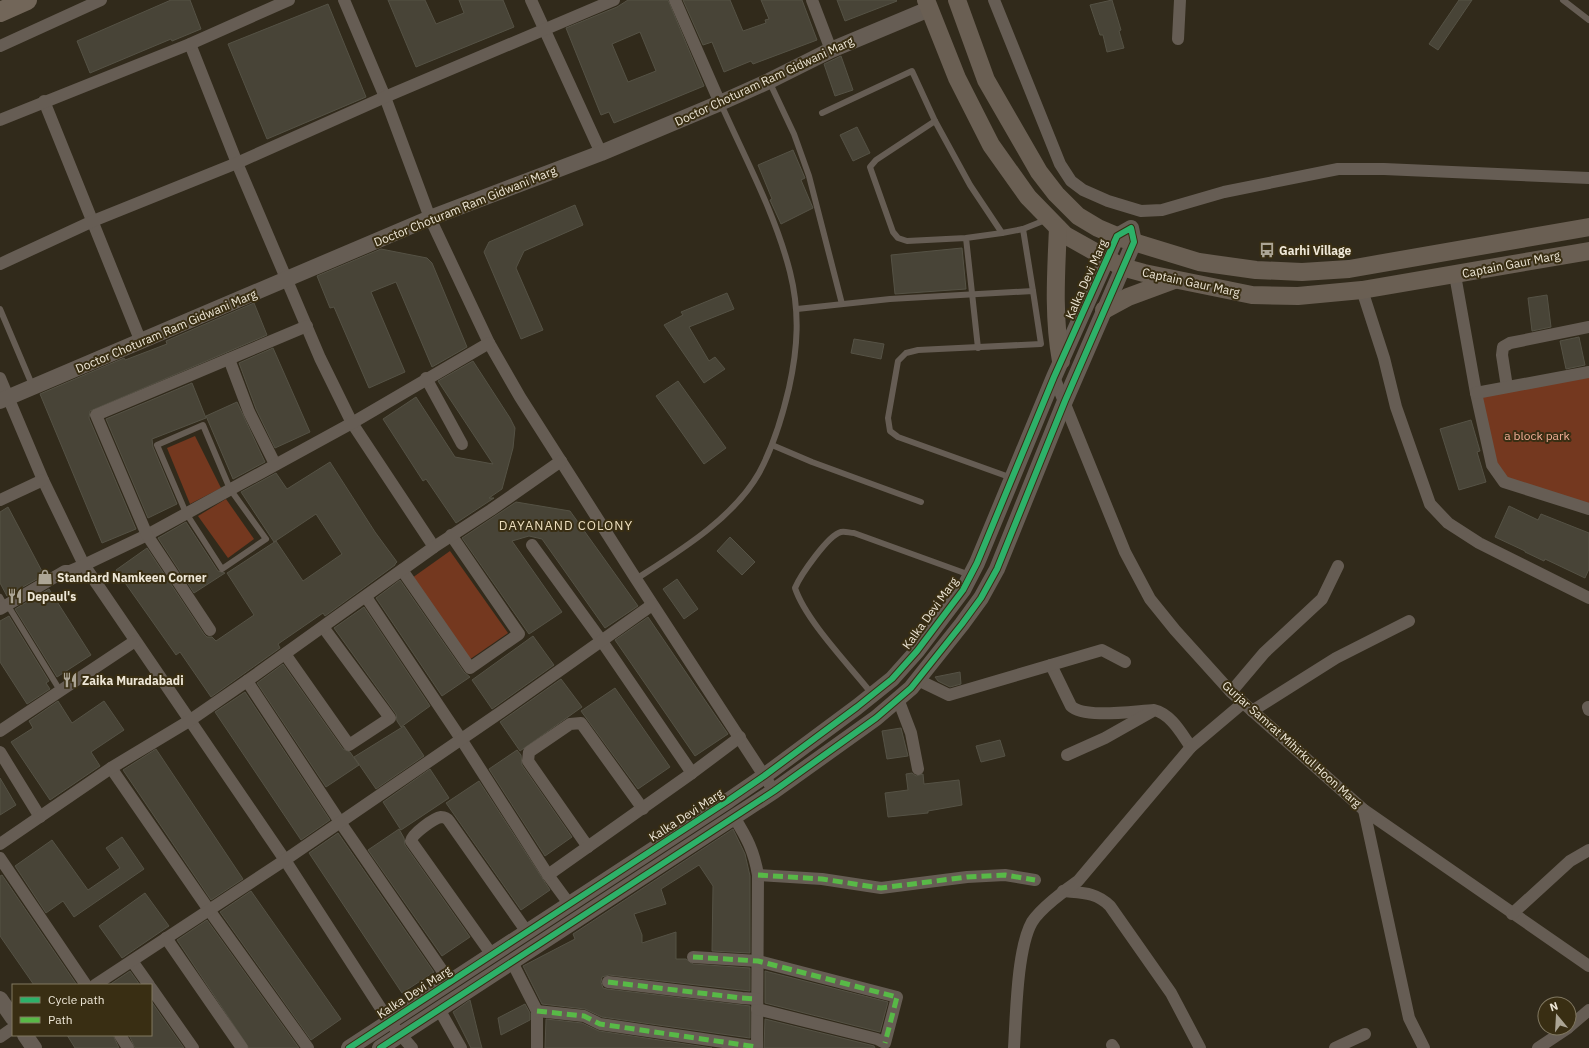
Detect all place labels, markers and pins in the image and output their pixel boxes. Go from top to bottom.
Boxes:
bus stop icon: Garhi Village [1258,241,1276,259]
place label: Garhi Village [1279,243,1352,258]
shop icon: Standard Namkeen Corner [36,568,54,586]
place label: Standard Namkeen Corner [57,570,207,585]
restaurant icon: Depaul's [6,587,24,605]
place label: Depaul's [27,589,76,604]
restaurant icon: Zaika Muradabadi [61,671,79,689]
place label: Zaika Muradabadi [82,673,184,688]

